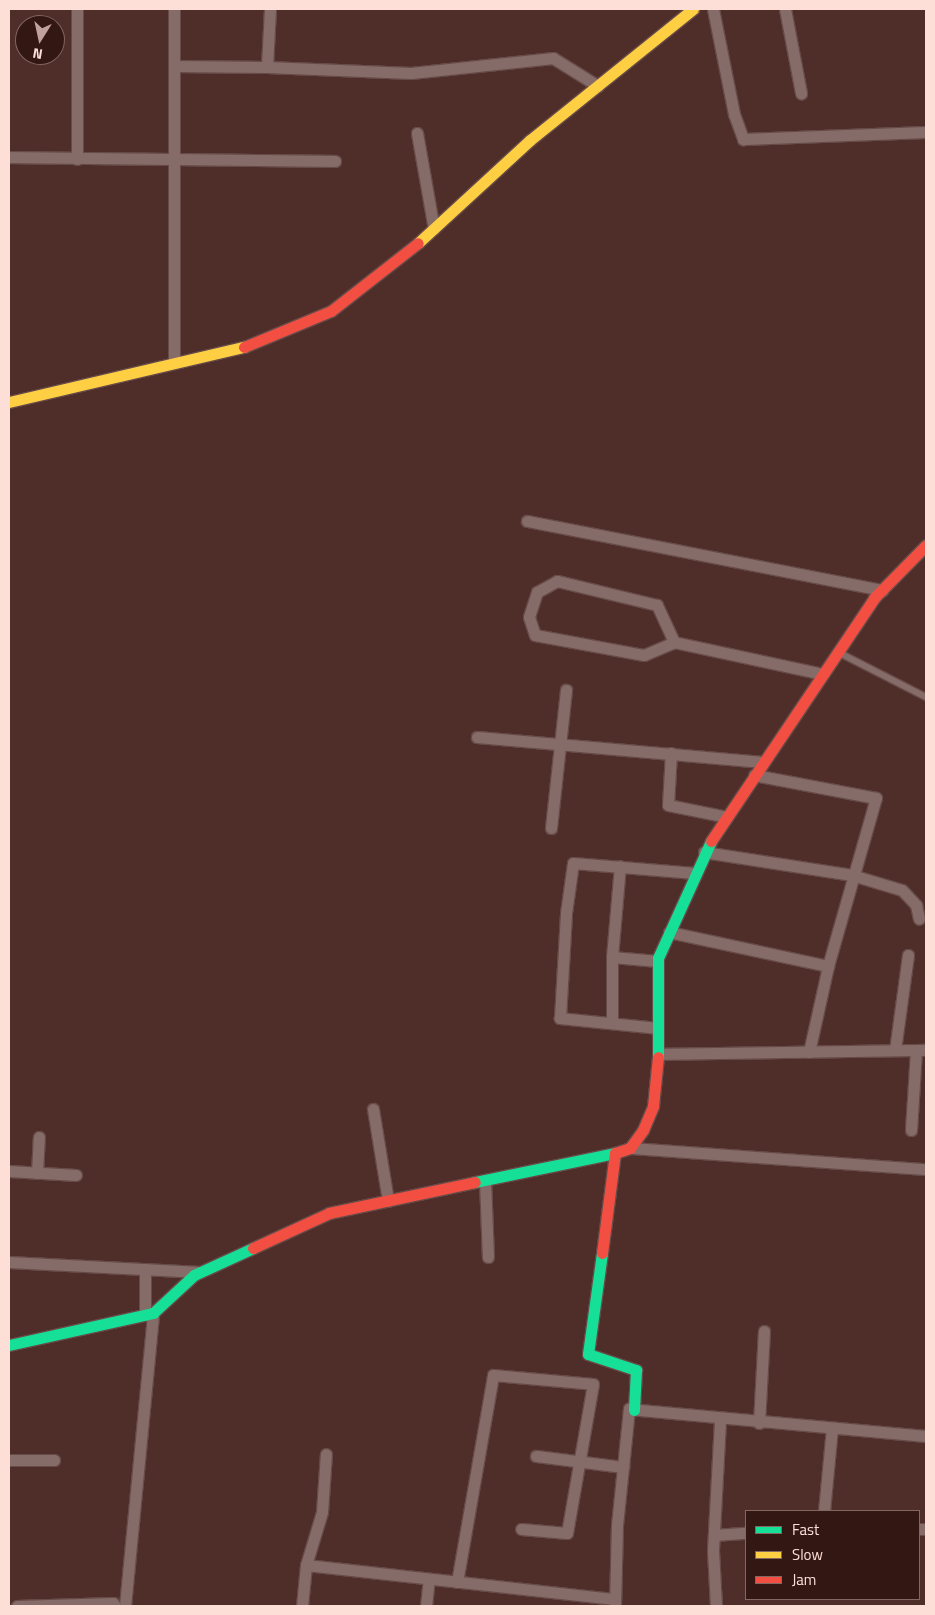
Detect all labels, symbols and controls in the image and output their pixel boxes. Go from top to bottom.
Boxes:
north arrow [15,15,65,65]
text: N [31,43,44,65]
legend [745,1510,920,1600]
text: Fast [792,1518,819,1541]
text: Slow [792,1543,823,1566]
text: Jam [792,1568,816,1591]

